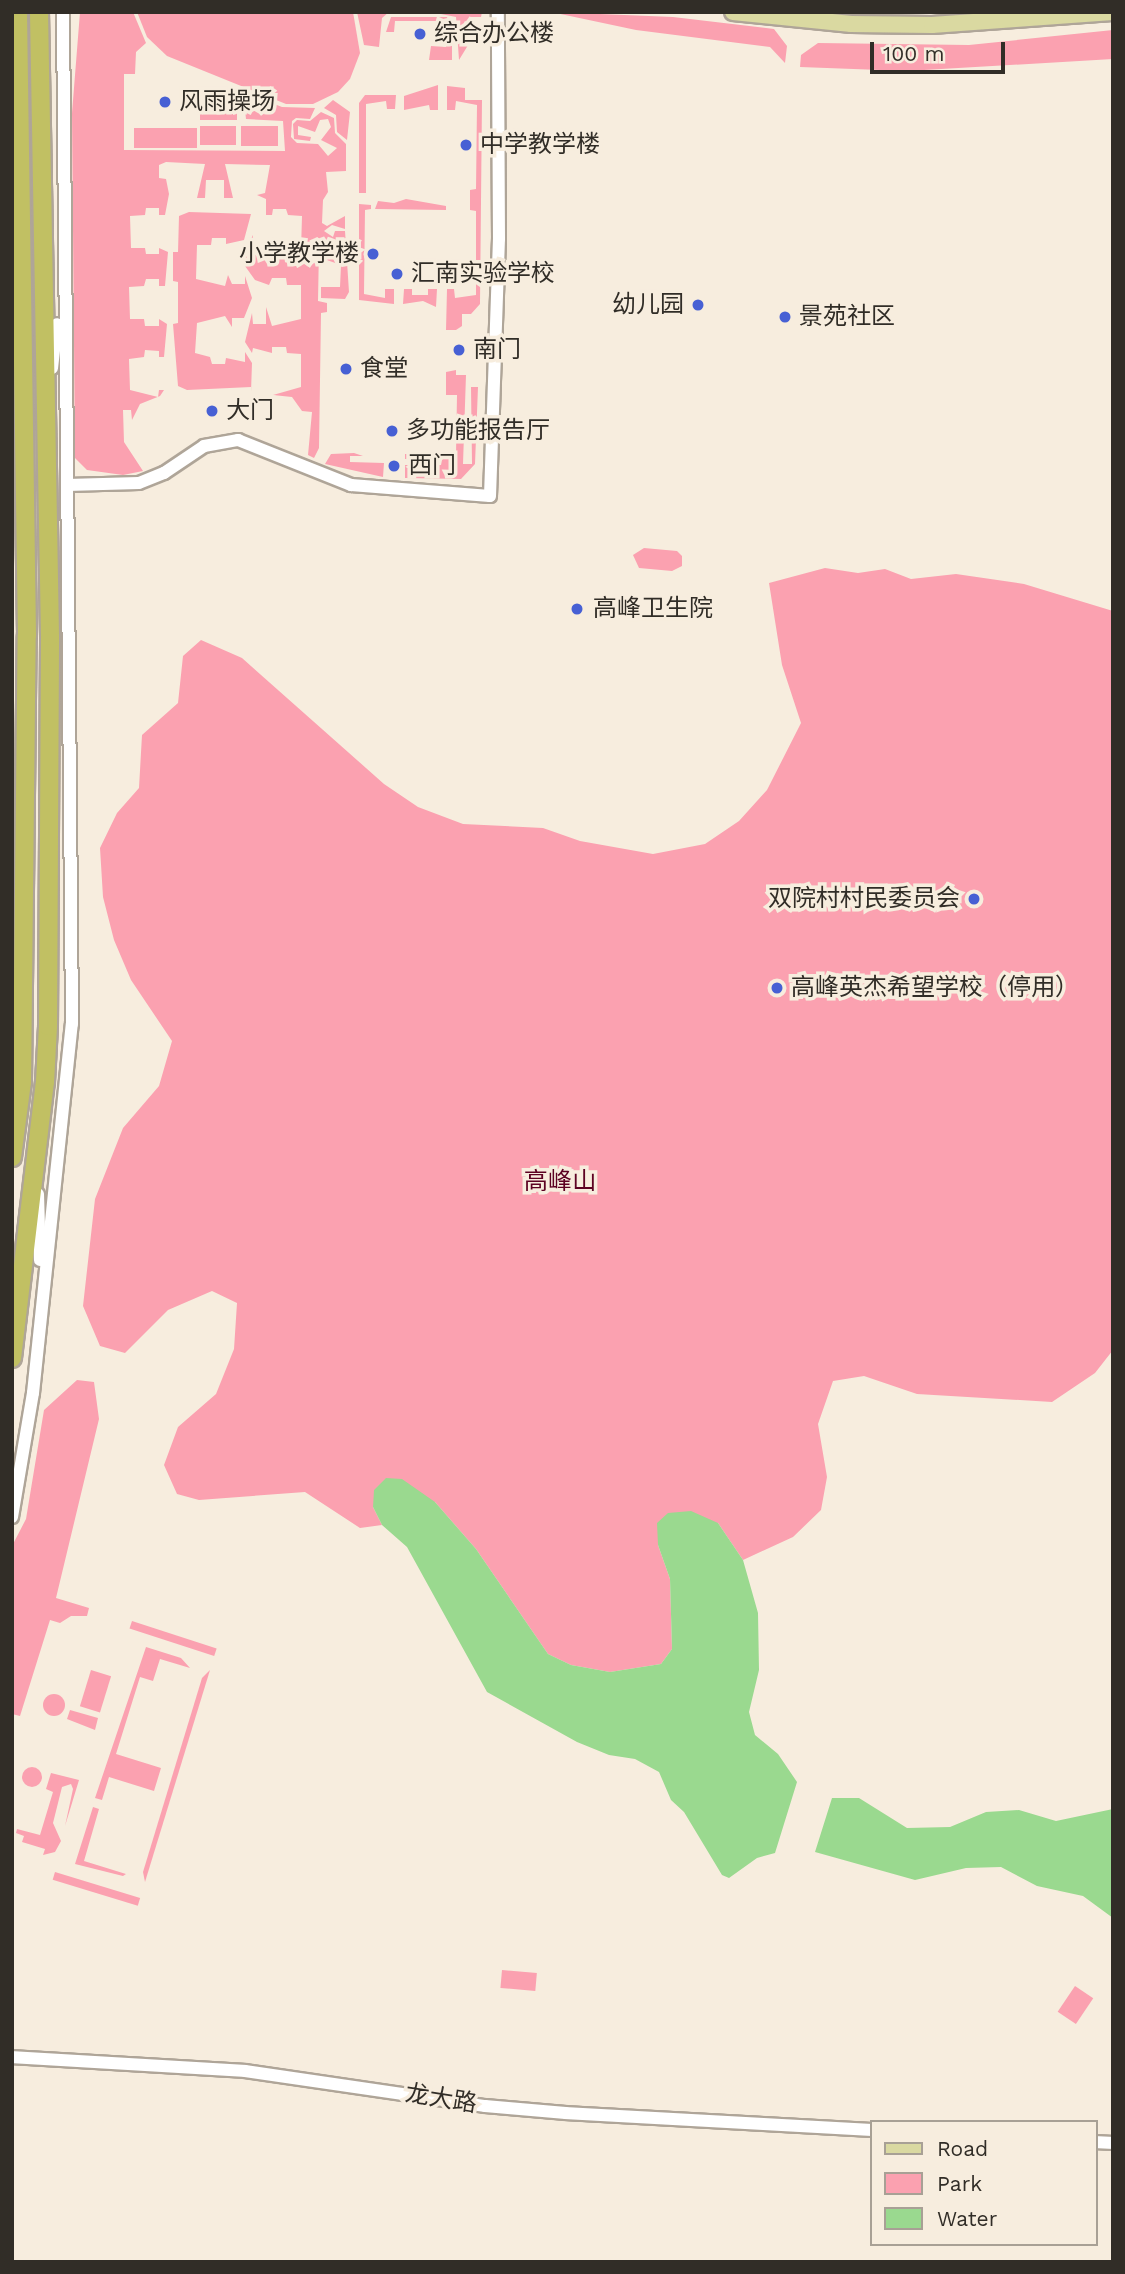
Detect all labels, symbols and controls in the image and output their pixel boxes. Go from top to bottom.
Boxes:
place label: 综合办公楼 [434,20,554,48]
marker: 综合办公楼 [412,26,428,42]
scale bar [873,28,1008,72]
text: 100 m [883,41,945,66]
place label: 风雨操场 [179,88,275,116]
marker: 风雨操场 [157,94,173,110]
place label: 中学教学楼 [480,131,600,159]
marker: 中学教学楼 [458,137,474,153]
place label: 小学教学楼 [239,240,359,268]
marker: 小学教学楼 [365,246,381,262]
place label: 汇南实验学校 [411,260,555,288]
marker: 汇南实验学校 [389,266,405,282]
place label: 幼儿园 [612,291,684,319]
marker: 幼儿园 [690,297,706,313]
place label: 景苑社区 [799,303,895,331]
marker: 景苑社区 [777,309,793,325]
place label: 南门 [473,336,521,364]
marker: 南门 [451,342,467,358]
place label: 食堂 [360,355,408,383]
marker: 食堂 [338,361,354,377]
place label: 大门 [226,397,274,425]
marker: 大门 [204,403,220,419]
place label: 多功能报告厅 [406,417,550,445]
marker: 多功能报告厅 [384,423,400,439]
place label: 西门 [408,452,456,480]
marker: 西门 [386,458,402,474]
place label: 高峰卫生院 [593,595,713,623]
marker: 高峰卫生院 [567,599,587,619]
place label: 双院村村民委员会 [768,885,960,913]
marker: 双院村村民委员会 [966,891,982,907]
place label: 高峰英杰希望学校（停用） [791,974,1079,1002]
marker: 高峰英杰希望学校（停用） [769,980,785,996]
park label: 高峰山 [524,1168,596,1196]
street label: 龙大路 [403,2079,479,2119]
legend [870,2120,1097,2246]
text: Road [937,2136,988,2161]
text: Park [937,2171,982,2196]
text: Water [937,2206,997,2231]

